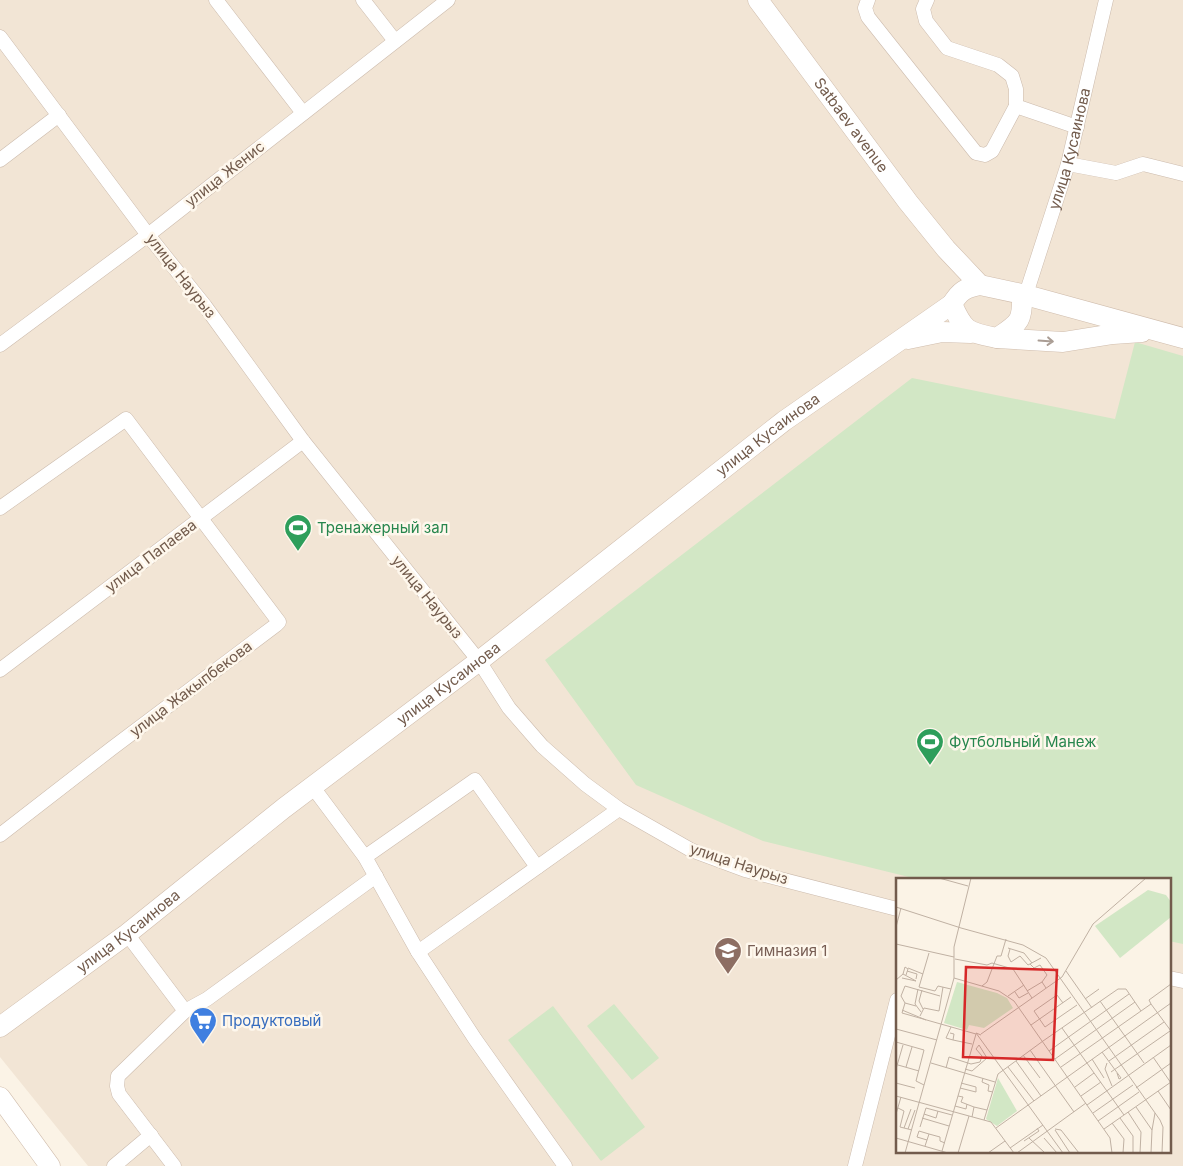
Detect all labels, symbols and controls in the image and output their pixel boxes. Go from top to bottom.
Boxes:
street label: Satbaev avenue [810,74,893,176]
street label: улица Кусаинова [1044,86,1094,212]
street label: улица Женис [181,137,268,211]
street label: улица Наурыз [142,230,220,322]
one-way arrow [1038,336,1054,346]
street label: улица Кусаинова [712,389,823,480]
sports icon: Тренажерный зал [283,513,313,552]
street label: улица Папаева [101,515,200,596]
place label: Тренажерный зал [317,518,448,537]
street label: улица Наурыз [388,551,467,642]
street label: улица Жакыпбекова [126,636,256,741]
street label: улица Кусаинова [393,638,504,729]
sports icon: Футбольный Манеж [915,727,945,766]
place label: Футбольный Манеж [949,732,1096,751]
street label: улица Наурыз [688,839,791,888]
inset map [896,878,1170,1154]
street label: улица Кусаинова [73,885,184,977]
school or university icon: Гимназия 1 [713,936,743,975]
place label: Гимназия 1 [747,941,827,960]
supermarket icon: Продуктовый [188,1006,218,1045]
place label: Продуктовый [222,1011,321,1030]

